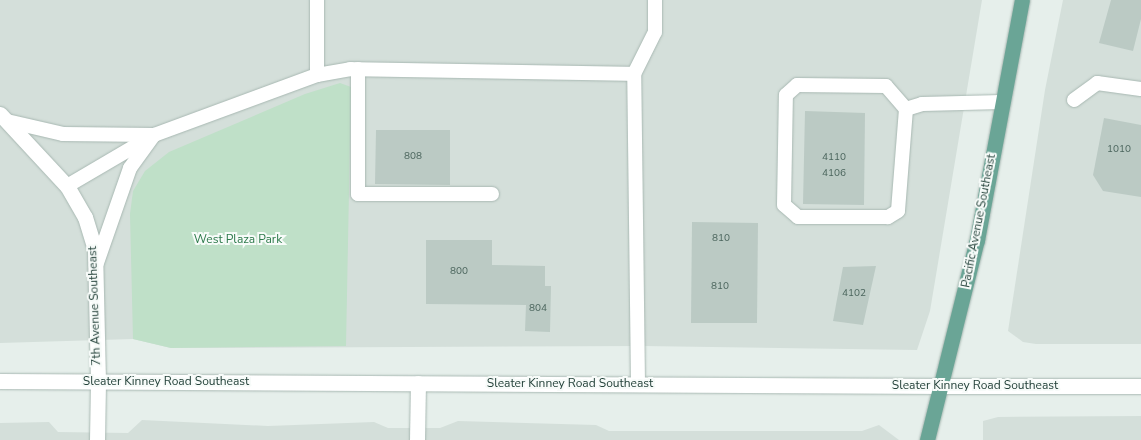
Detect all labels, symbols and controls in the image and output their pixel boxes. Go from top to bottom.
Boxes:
house number: 1010 [1107,144,1131,156]
house number: 808 [404,151,422,163]
house number: 4110 [822,152,846,164]
street label: Pacific Avenue Southeast [959,153,999,289]
house number: 4106 [822,168,846,180]
park label: West Plaza Park [194,233,282,247]
house number: 810 [712,233,730,245]
street label: 7th Avenue Southeast [86,246,104,366]
house number: 800 [450,266,468,278]
house number: 810 [711,281,729,293]
house number: 4102 [842,288,866,300]
house number: 804 [529,303,547,315]
street label: Sleater Kinney Road Southeast [83,375,249,389]
street label: Sleater Kinney Road Southeast [487,377,653,391]
street label: Sleater Kinney Road Southeast [892,379,1058,393]

